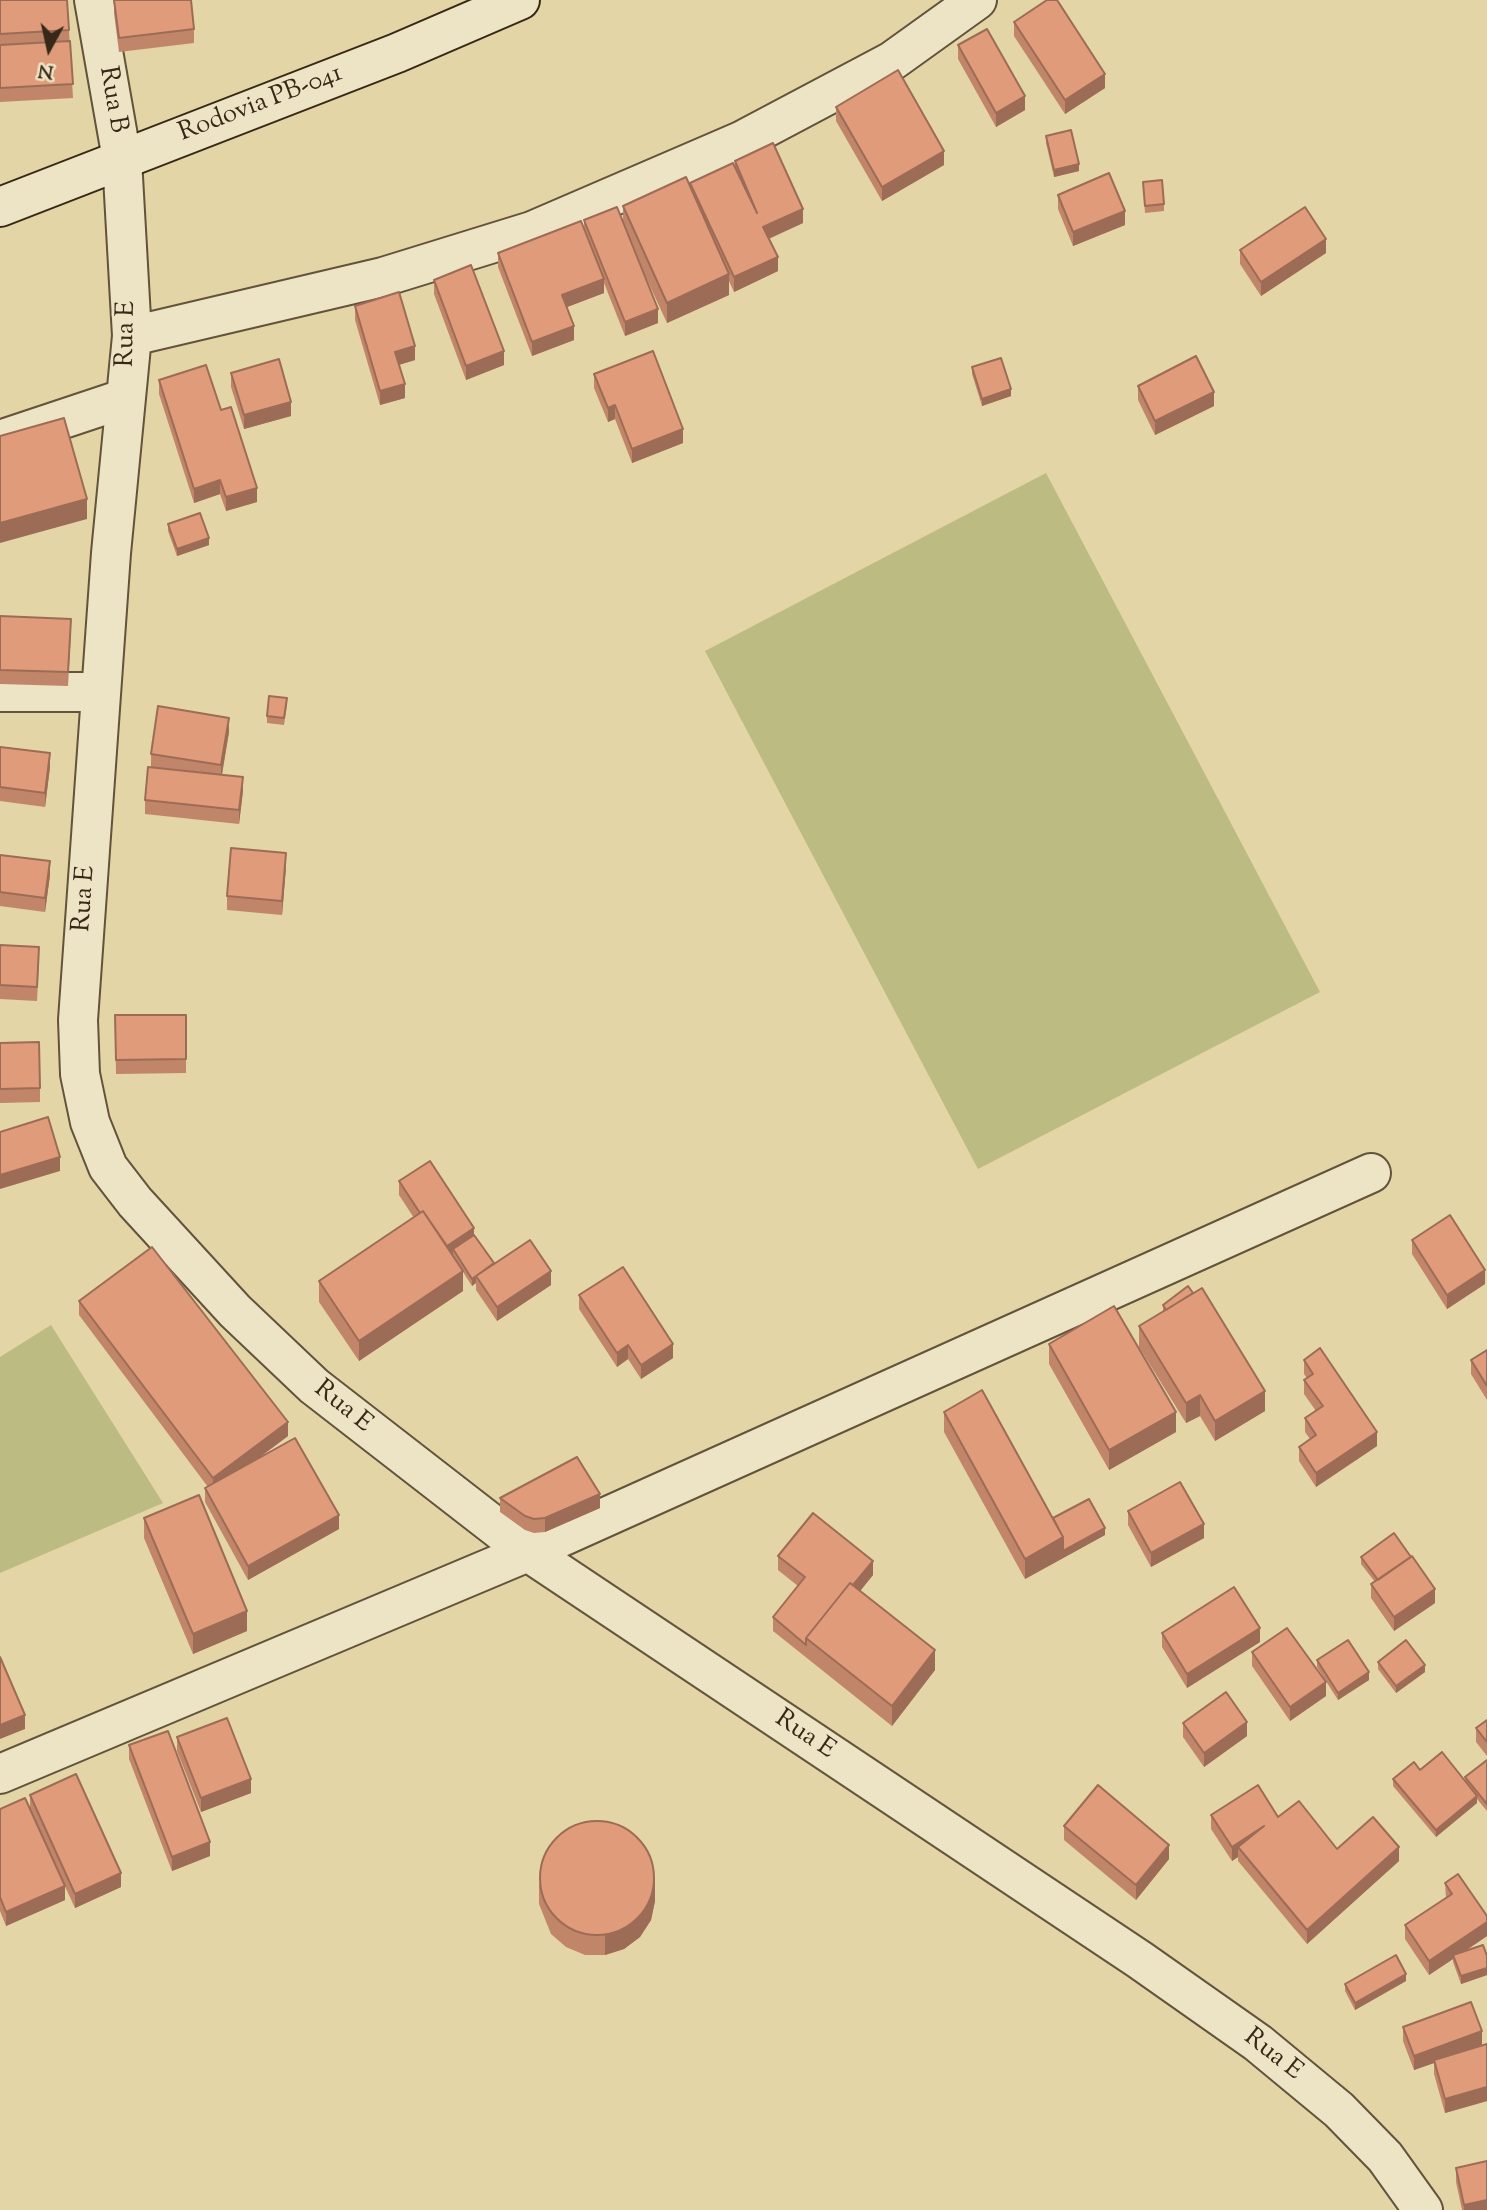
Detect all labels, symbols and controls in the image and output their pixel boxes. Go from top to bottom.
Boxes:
north arrow [14,14,84,84]
text: N [37,56,55,85]
street label: Rodovia PB-041 [175,59,347,151]
street label: Rua B [90,64,132,136]
street label: Rua E [112,301,144,367]
street label: Rua E [68,865,104,933]
street label: Rua E [306,1375,378,1441]
street label: Rua E [768,1705,840,1767]
street label: Rua E [1236,2023,1308,2089]

